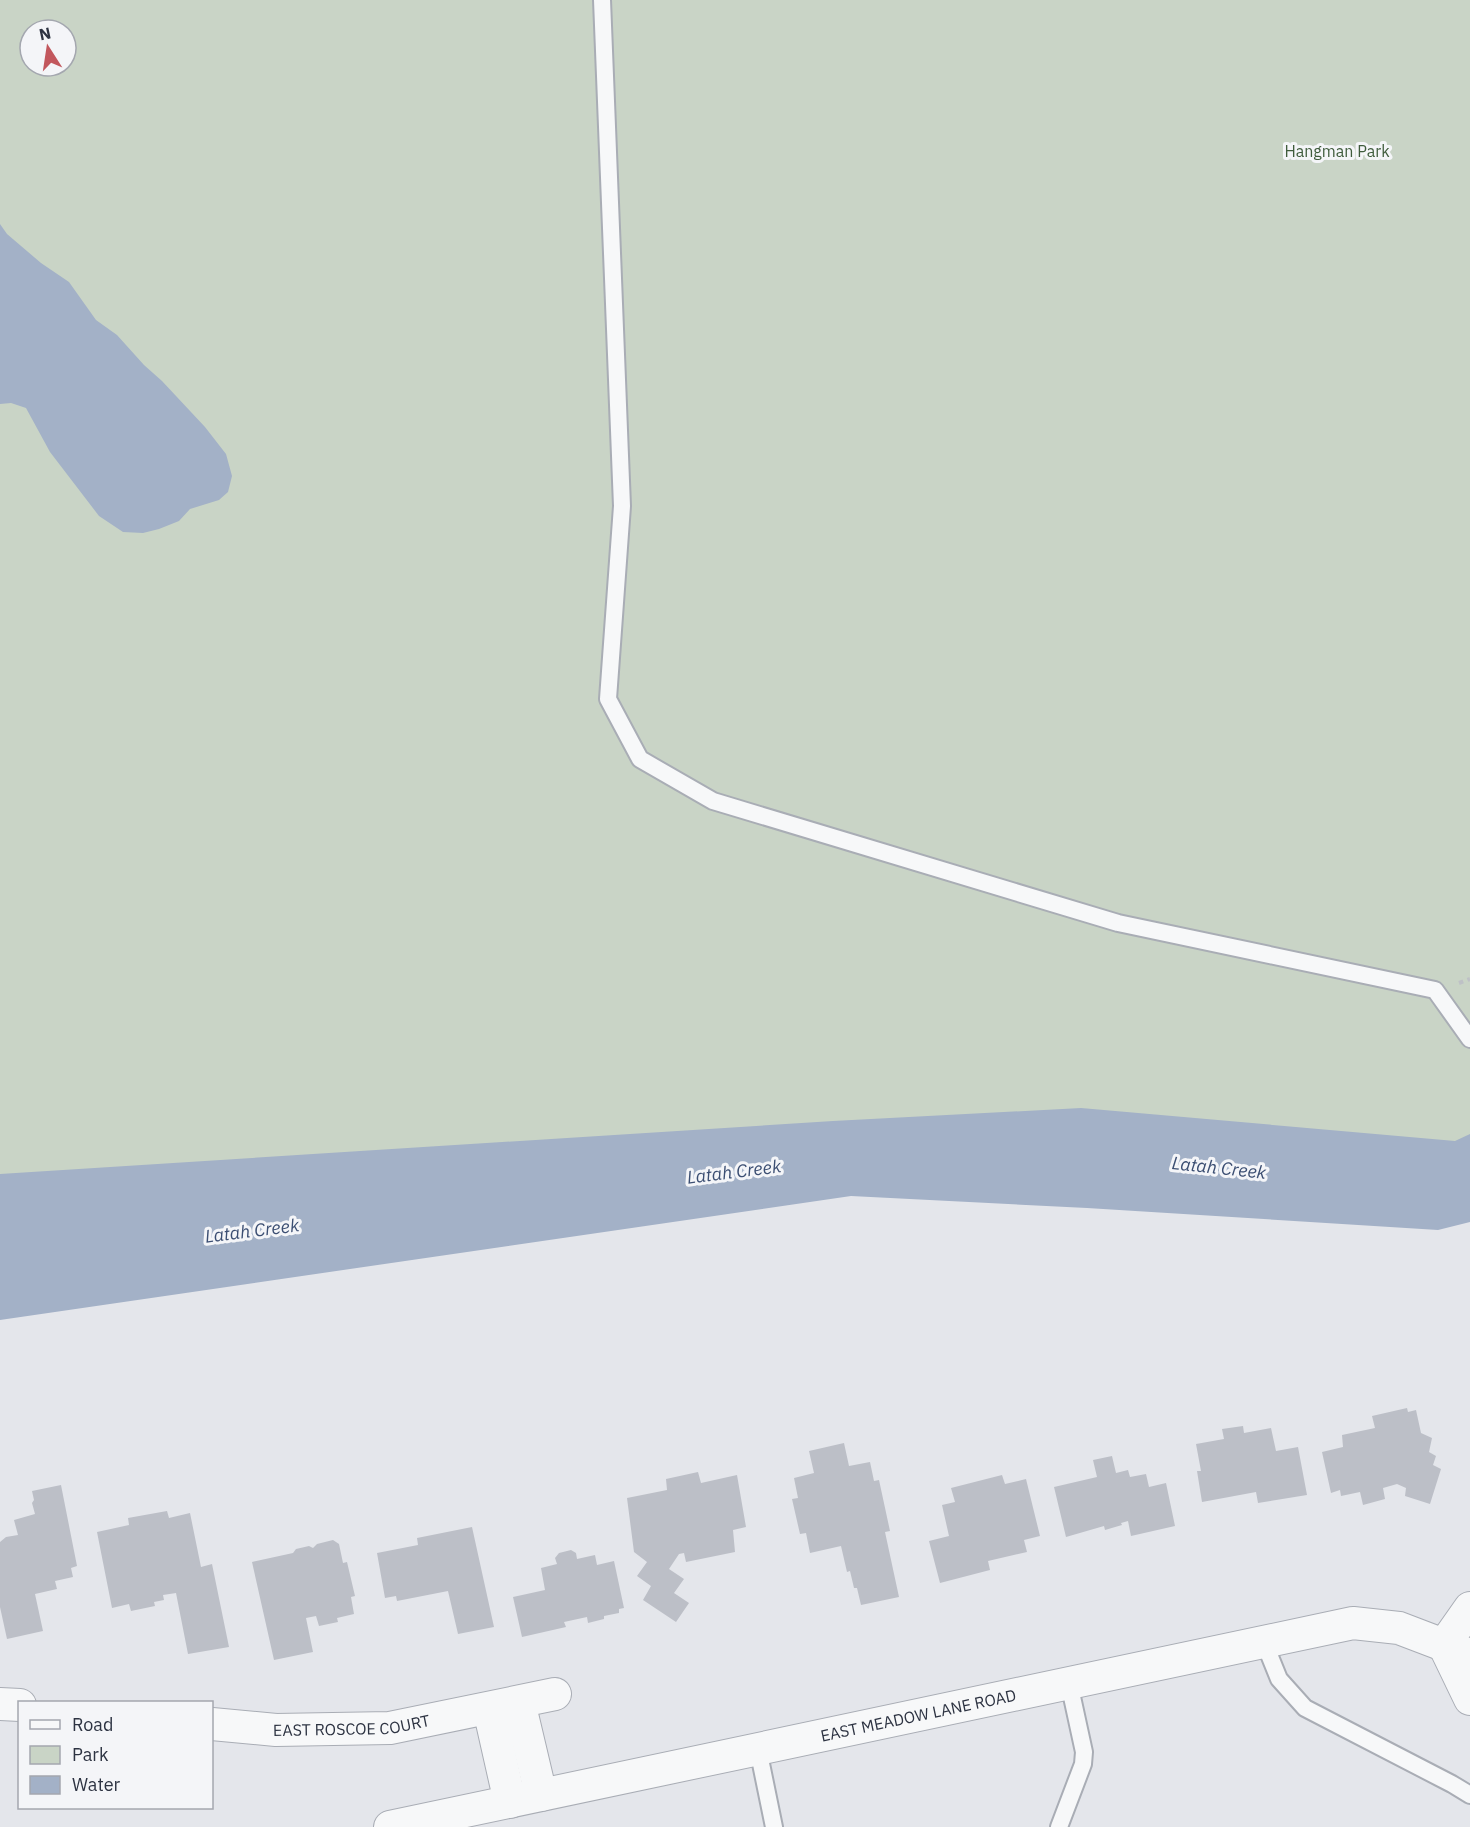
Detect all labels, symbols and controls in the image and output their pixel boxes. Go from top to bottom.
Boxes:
north arrow [18,18,78,78]
text: N [37,22,53,44]
park label: Hangman Park [1284,141,1390,161]
water label: Latah Creek [1171,1151,1268,1184]
water label: Latah Creek [686,1154,783,1189]
water label: Latah Creek [204,1213,301,1248]
street label: EAST MEADOW LANE ROAD [819,1685,1018,1746]
legend [18,1701,213,1809]
street label: EAST ROSCOE COURT [273,1710,432,1740]
text: Road [72,1713,113,1736]
text: Park [72,1743,109,1766]
text: Water [72,1773,121,1796]

